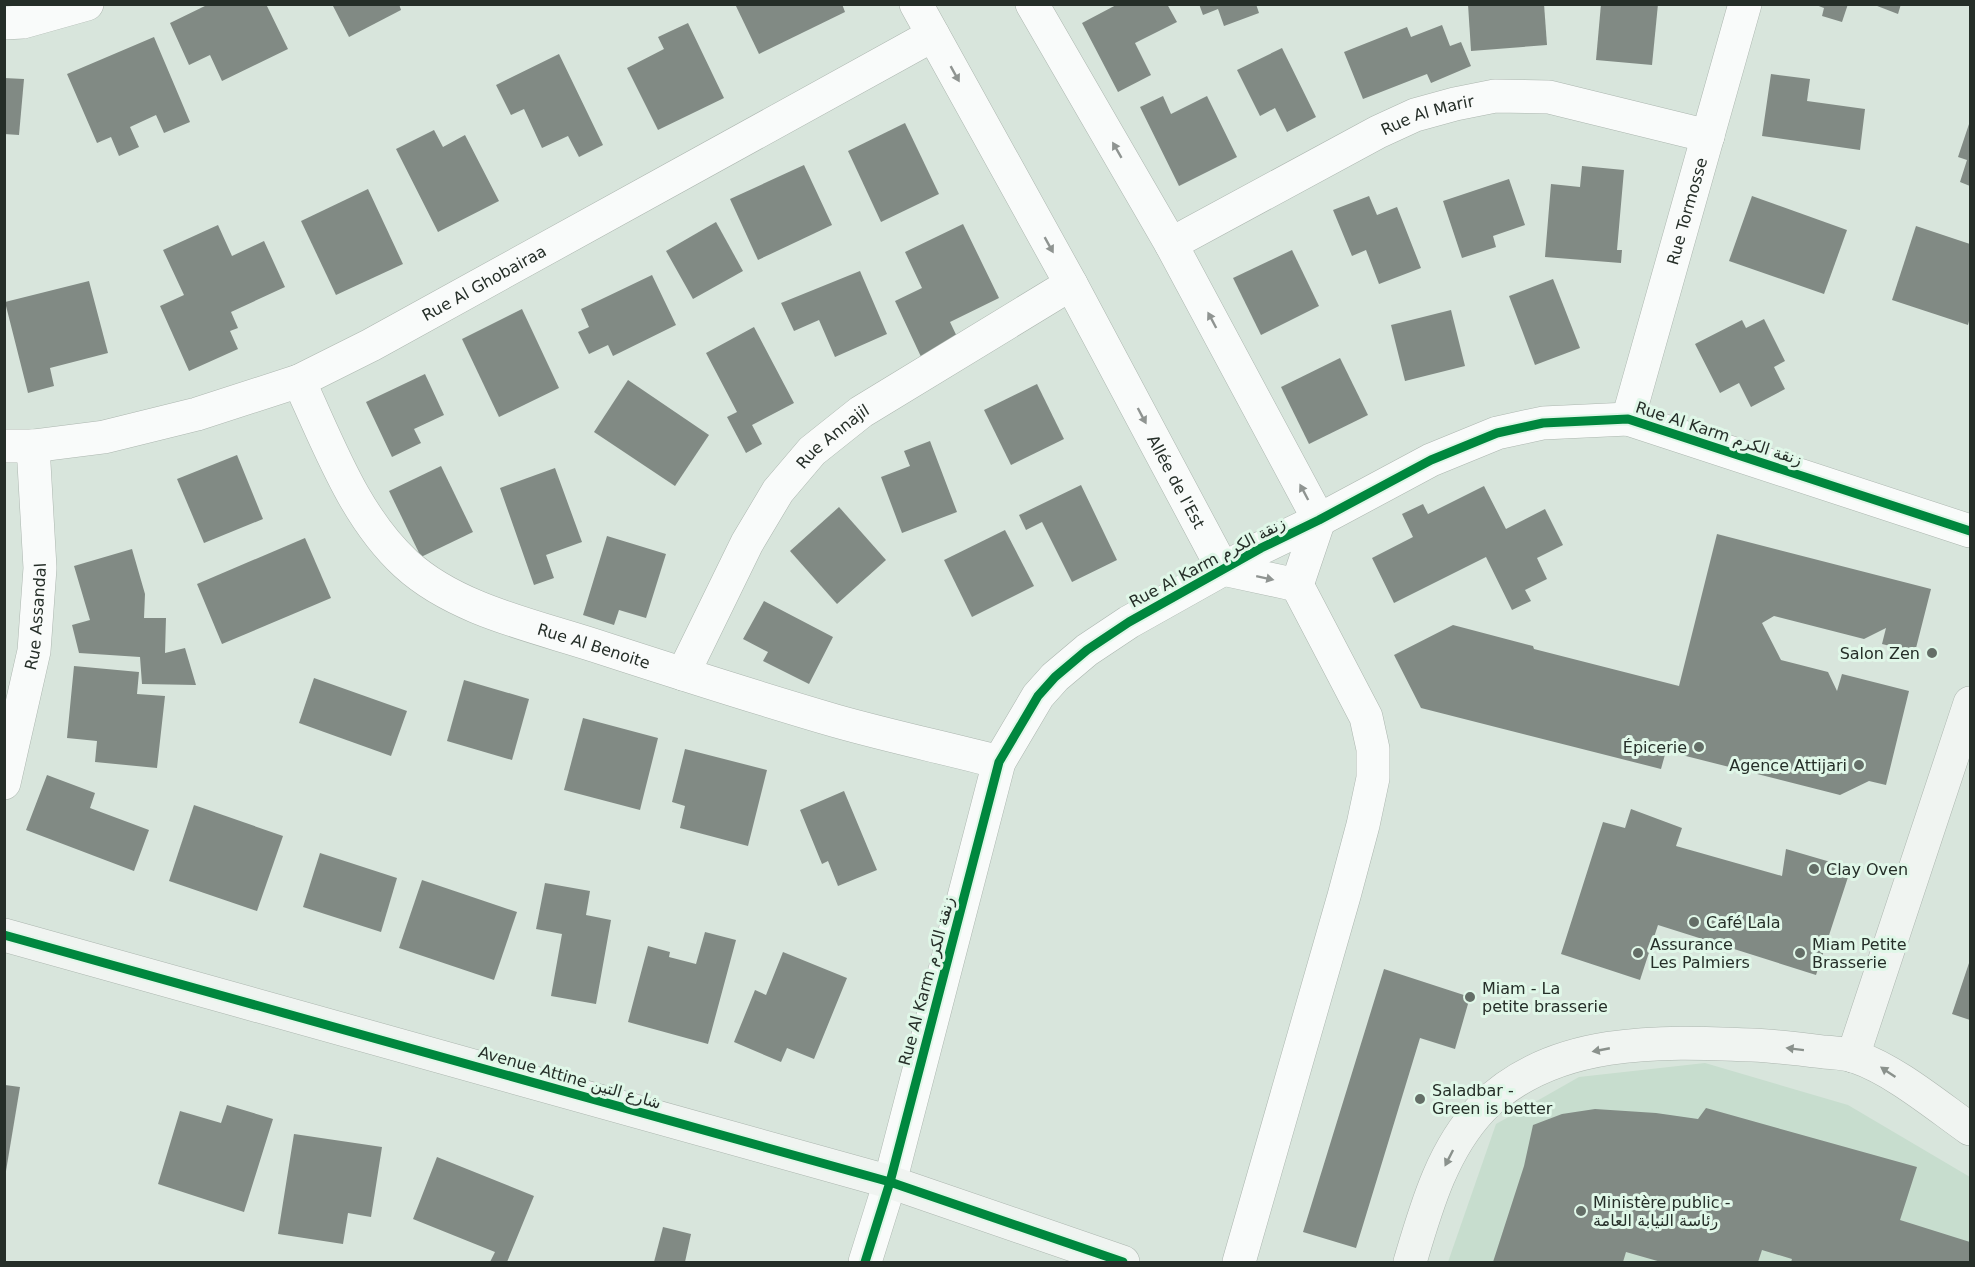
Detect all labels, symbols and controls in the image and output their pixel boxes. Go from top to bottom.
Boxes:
one-way arrow [950,66,960,83]
street label: Rue Al Marir [1378,91,1476,139]
one-way arrow [1112,141,1122,158]
street label: Rue Tormosse [1663,155,1711,267]
one-way arrow [1044,237,1054,254]
street label: Rue Al Ghobairaa [419,241,550,325]
one-way arrow [1207,311,1217,328]
street label: Rue Al Karm زنقة الكرم [1633,398,1804,470]
street label: Rue Annajil [792,400,873,473]
one-way arrow [1137,408,1147,425]
street label: Allée de l'Est [1143,432,1209,532]
one-way arrow [1299,483,1309,500]
street label: Rue Al Karm زنقة الكرم [1126,513,1289,613]
street label: Rue Assandal [21,562,50,672]
one-way arrow [1256,574,1275,583]
street label: Rue Al Benoite [535,620,652,673]
place label: Salon Zen [1840,644,1920,663]
marker: Salon Zen [1925,646,1939,660]
place label: Épicerie [1623,738,1687,757]
marker: Épicerie [1692,740,1706,754]
place label: Agence Attijari [1729,756,1847,775]
marker: Agence Attijari [1852,758,1866,772]
place label: Clay Oven [1826,860,1908,879]
marker: Clay Oven [1807,862,1821,876]
street label: Rue Al Karm زنقة الكرم [895,895,959,1068]
place label: Café Lala [1706,913,1781,932]
marker: Café Lala [1687,915,1701,929]
place label: Assurance Les Palmiers [1650,935,1750,972]
place label: Miam Petite Brasserie [1812,935,1906,972]
marker: Assurance Les Palmiers [1631,946,1645,960]
marker: Miam Petite Brasserie [1793,946,1807,960]
place label: Miam - La petite brasserie [1482,979,1608,1016]
marker: Miam - La petite brasserie [1463,990,1477,1004]
street label: Avenue Attine شارع التين [476,1042,663,1114]
one-way arrow [1786,1044,1805,1053]
one-way arrow [1591,1046,1610,1055]
one-way arrow [1880,1067,1896,1078]
place label: Saladbar - Green is better [1432,1081,1553,1118]
marker: Saladbar - Green is better [1413,1092,1427,1106]
one-way arrow [1444,1150,1453,1167]
place label: Ministère public - رئاسة النيابة العامة [1593,1193,1730,1231]
marker: Ministère public - رئاسة النيابة العامة [1574,1204,1588,1218]

